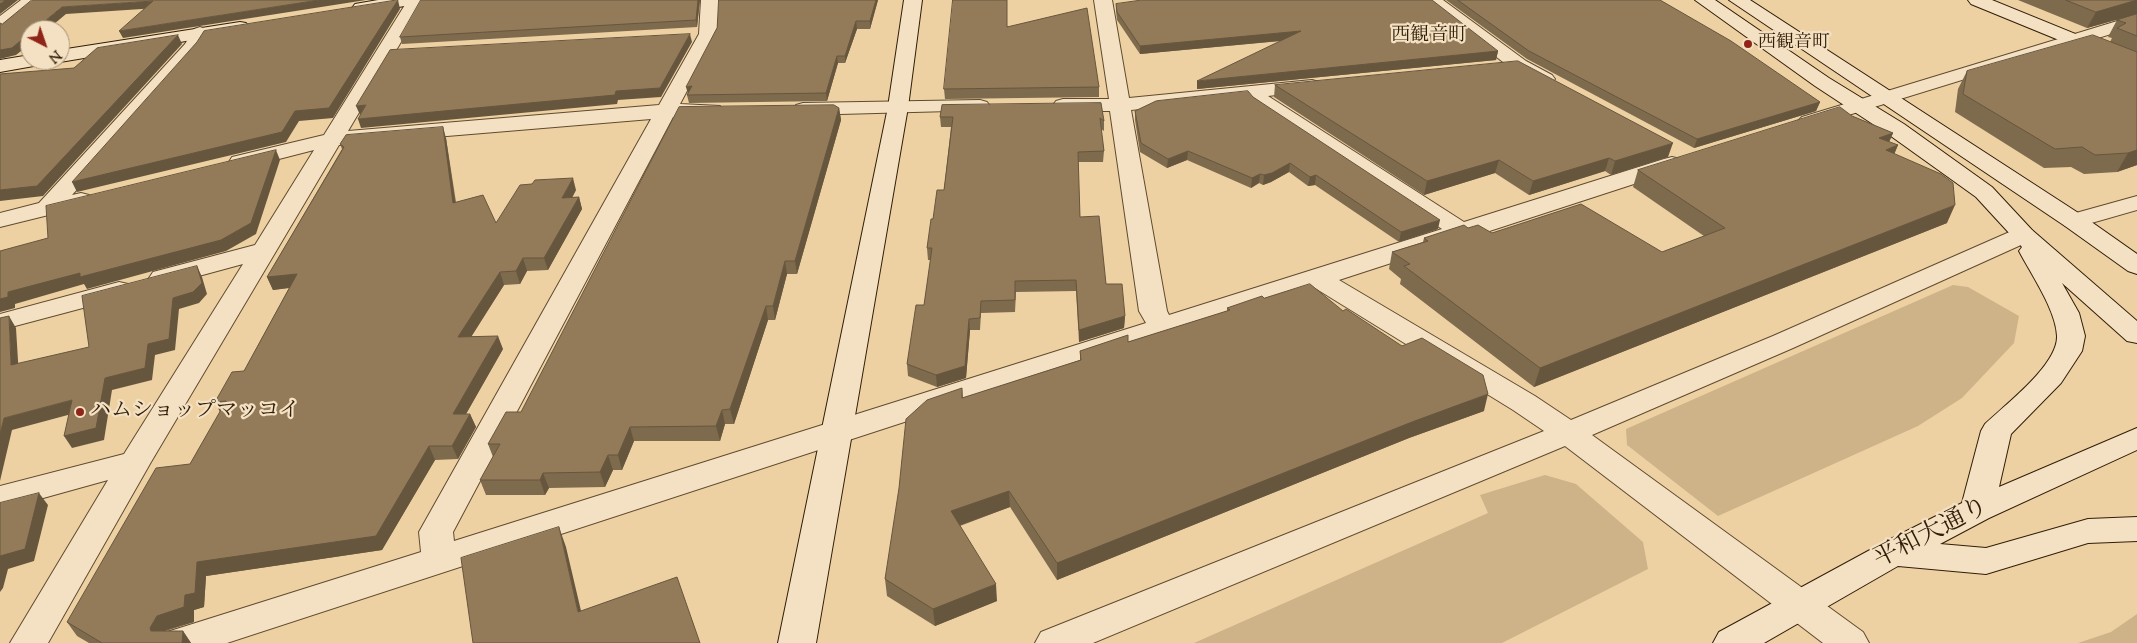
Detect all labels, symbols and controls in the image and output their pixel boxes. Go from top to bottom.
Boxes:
north arrow [20,20,70,70]
district label: 西観音町 [1391,26,1467,48]
place label: 西観音町 [1758,33,1830,55]
marker: 西観音町 [1742,38,1754,50]
text: N [43,44,65,67]
place label: ハムショップマッコイ [90,399,300,425]
marker: ハムショップマッコイ [74,406,86,418]
street label: 平和大通り [1870,493,1994,577]

